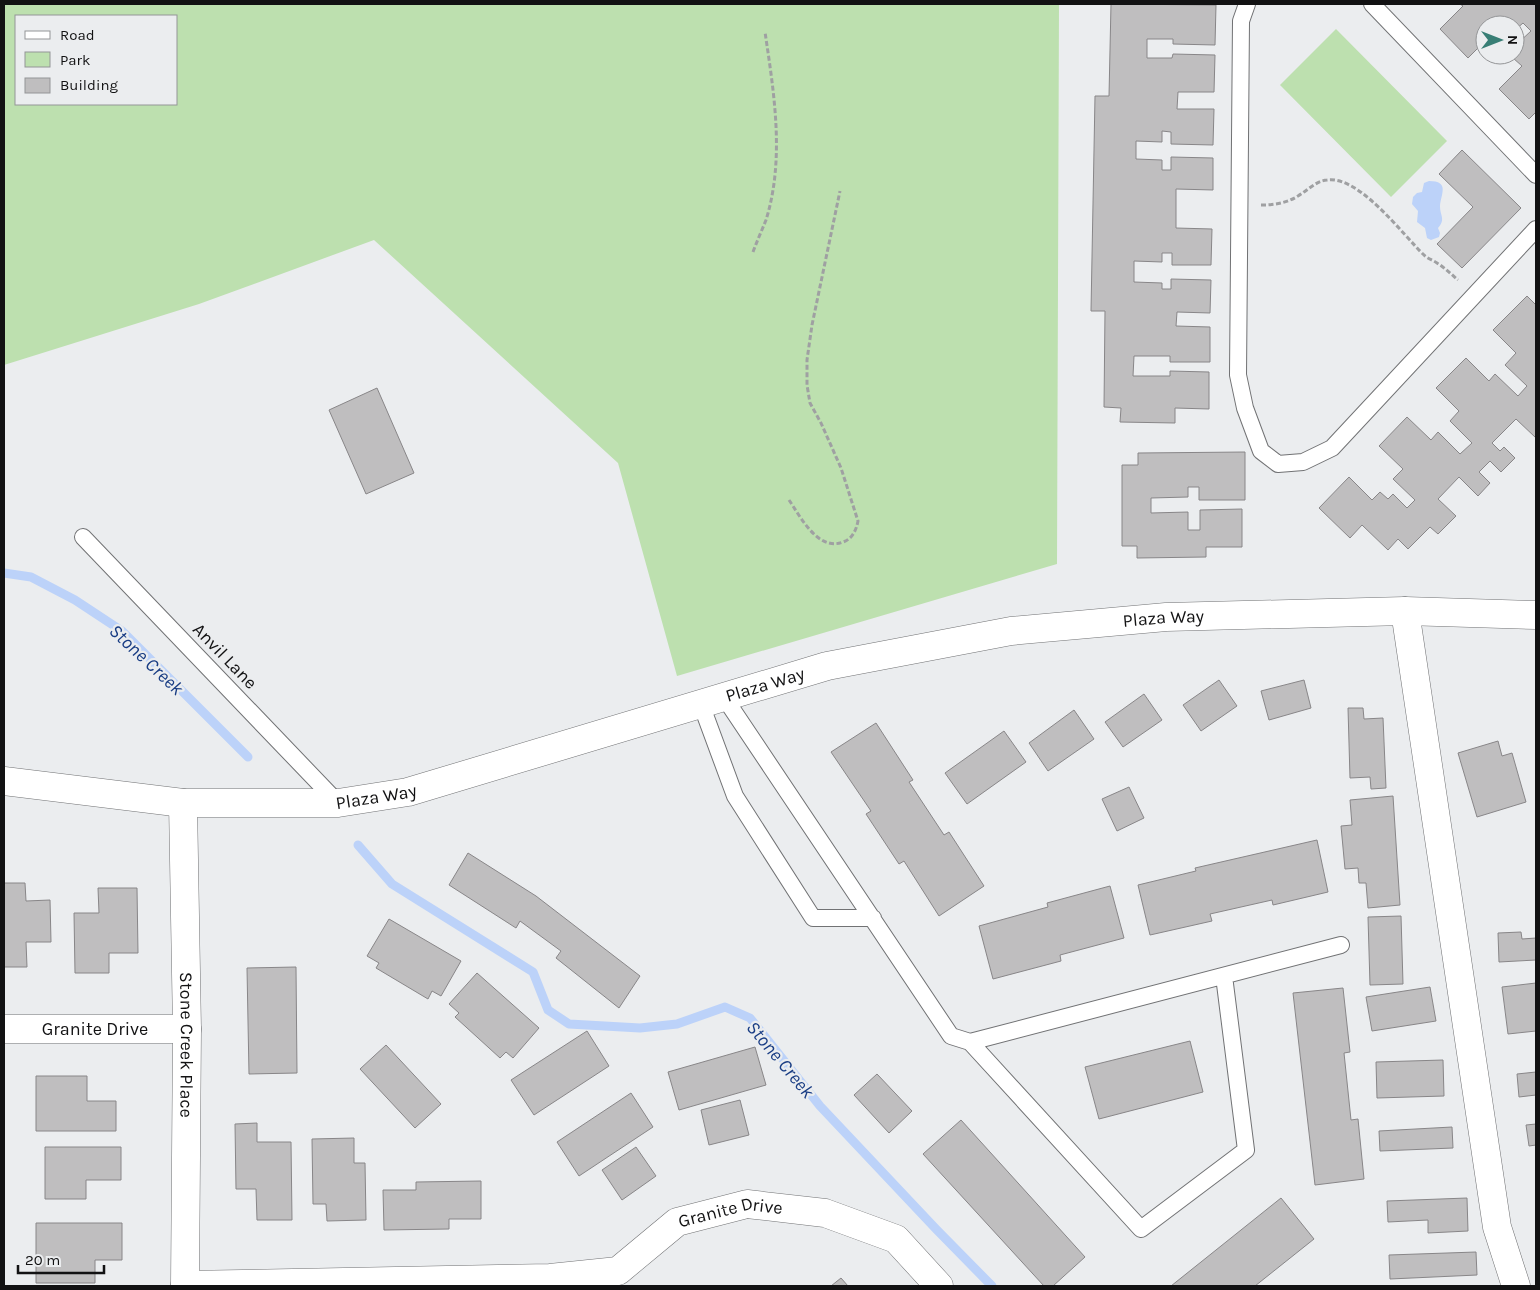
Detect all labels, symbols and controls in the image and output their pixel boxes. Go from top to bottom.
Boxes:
legend [15,15,178,105]
north arrow [1475,15,1525,65]
text: Road [60,26,95,44]
text: N [1504,35,1521,45]
text: Park [60,51,90,69]
text: Building [60,76,118,94]
street label: Plaza Way [1122,605,1205,632]
street label: Anvil Lane [188,618,262,694]
water label: Stone Creek [105,620,188,700]
street label: Plaza Way [723,662,808,707]
street label: Plaza Way [334,779,420,814]
street label: Stone Creek Place [175,972,198,1118]
water label: Stone Creek [742,1017,819,1103]
street label: Granite Drive [42,1018,148,1040]
street label: Granite Drive [676,1192,784,1232]
scale bar [18,1242,104,1274]
text: 20 m [25,1251,60,1269]

